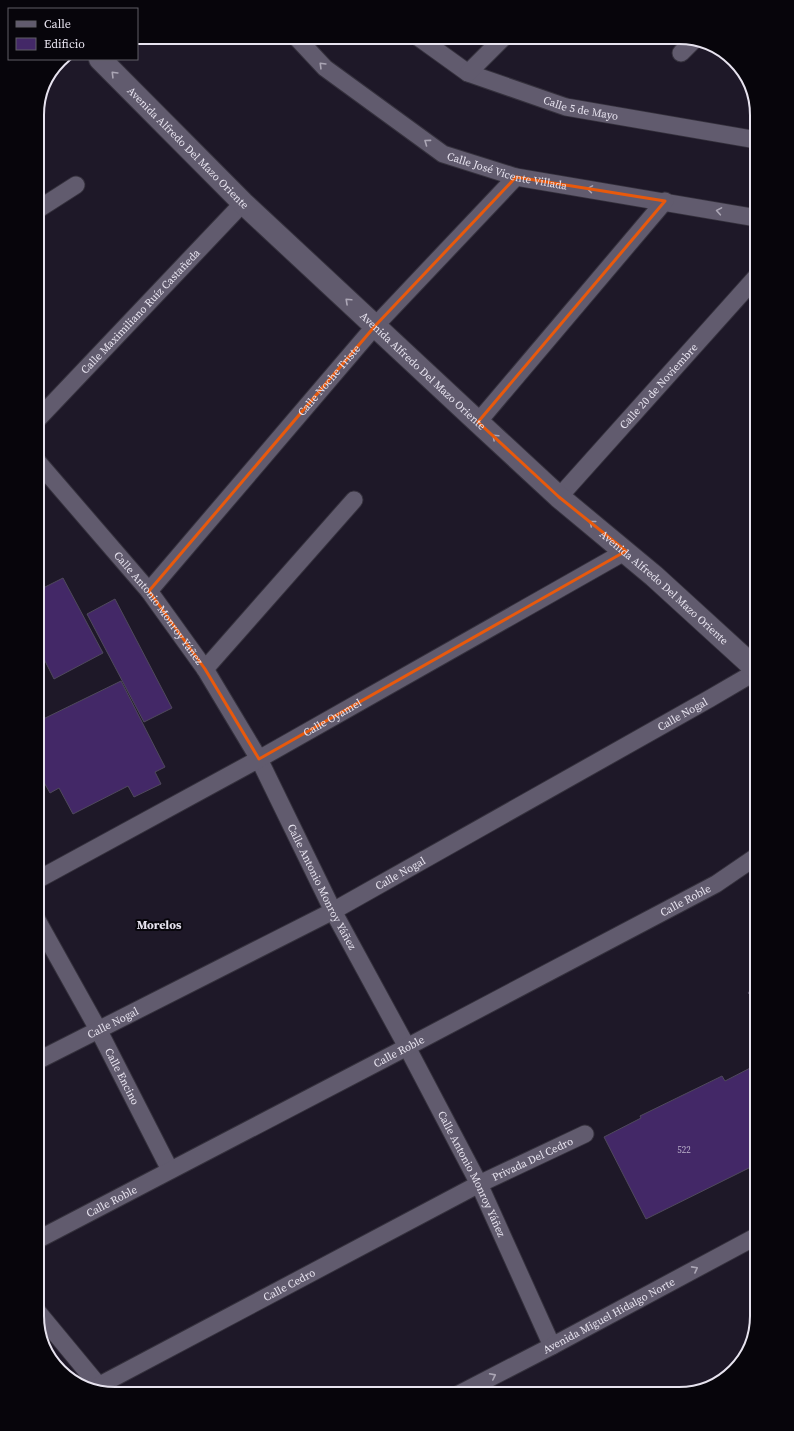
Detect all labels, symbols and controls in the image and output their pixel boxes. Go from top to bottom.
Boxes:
legend [8,8,138,60]
text: Calle [44,16,71,32]
text: Edificio [44,36,85,52]
one-way arrow [319,62,327,70]
one-way arrow [111,71,119,79]
street label: Avenida Alfredo Del Mazo Oriente [124,84,252,213]
street label: Calle 5 de Mayo [541,93,619,124]
one-way arrow [424,139,431,147]
street label: Calle José Vicente Villada [445,149,569,194]
one-way arrow [587,185,594,194]
one-way arrow [715,207,722,216]
street label: Calle Maximiliano Ruíz Castañeda [78,245,204,377]
one-way arrow [346,299,353,306]
street label: Avenida Alfredo Del Mazo Oriente [357,309,489,434]
street label: Calle 20 de Noviembre [616,340,701,432]
street label: Calle Noche Triste [294,341,364,419]
one-way arrow [492,434,500,442]
one-way arrow [589,521,597,528]
street label: Avenida Alfredo Del Mazo Oriente [596,527,732,648]
street label: Calle Antonio Monroy Yáñez [110,548,207,668]
street label: Calle Nogal [655,694,711,735]
street label: Calle Oyamel [301,695,364,740]
street label: Calle Antonio Monroy Yáñez [284,821,360,953]
street label: Calle Nogal [373,853,428,894]
street label: Calle Roble [658,881,714,920]
district label: Morelos [137,917,182,933]
street label: Calle Nogal [85,1004,141,1042]
street label: Calle Roble [371,1032,427,1071]
street label: Calle Encino [101,1045,142,1108]
street label: Calle Antonio Monroy Yáñez [434,1108,509,1240]
street label: Privada Del Cedro [490,1134,576,1185]
house number: 522 [677,1144,691,1156]
street label: Calle Roble [84,1182,140,1221]
street label: Calle Cedro [261,1265,318,1305]
one-way arrow [691,1267,698,1274]
street label: Avenida Miguel Hidalgo Norte [540,1274,678,1357]
one-way arrow [489,1373,497,1381]

